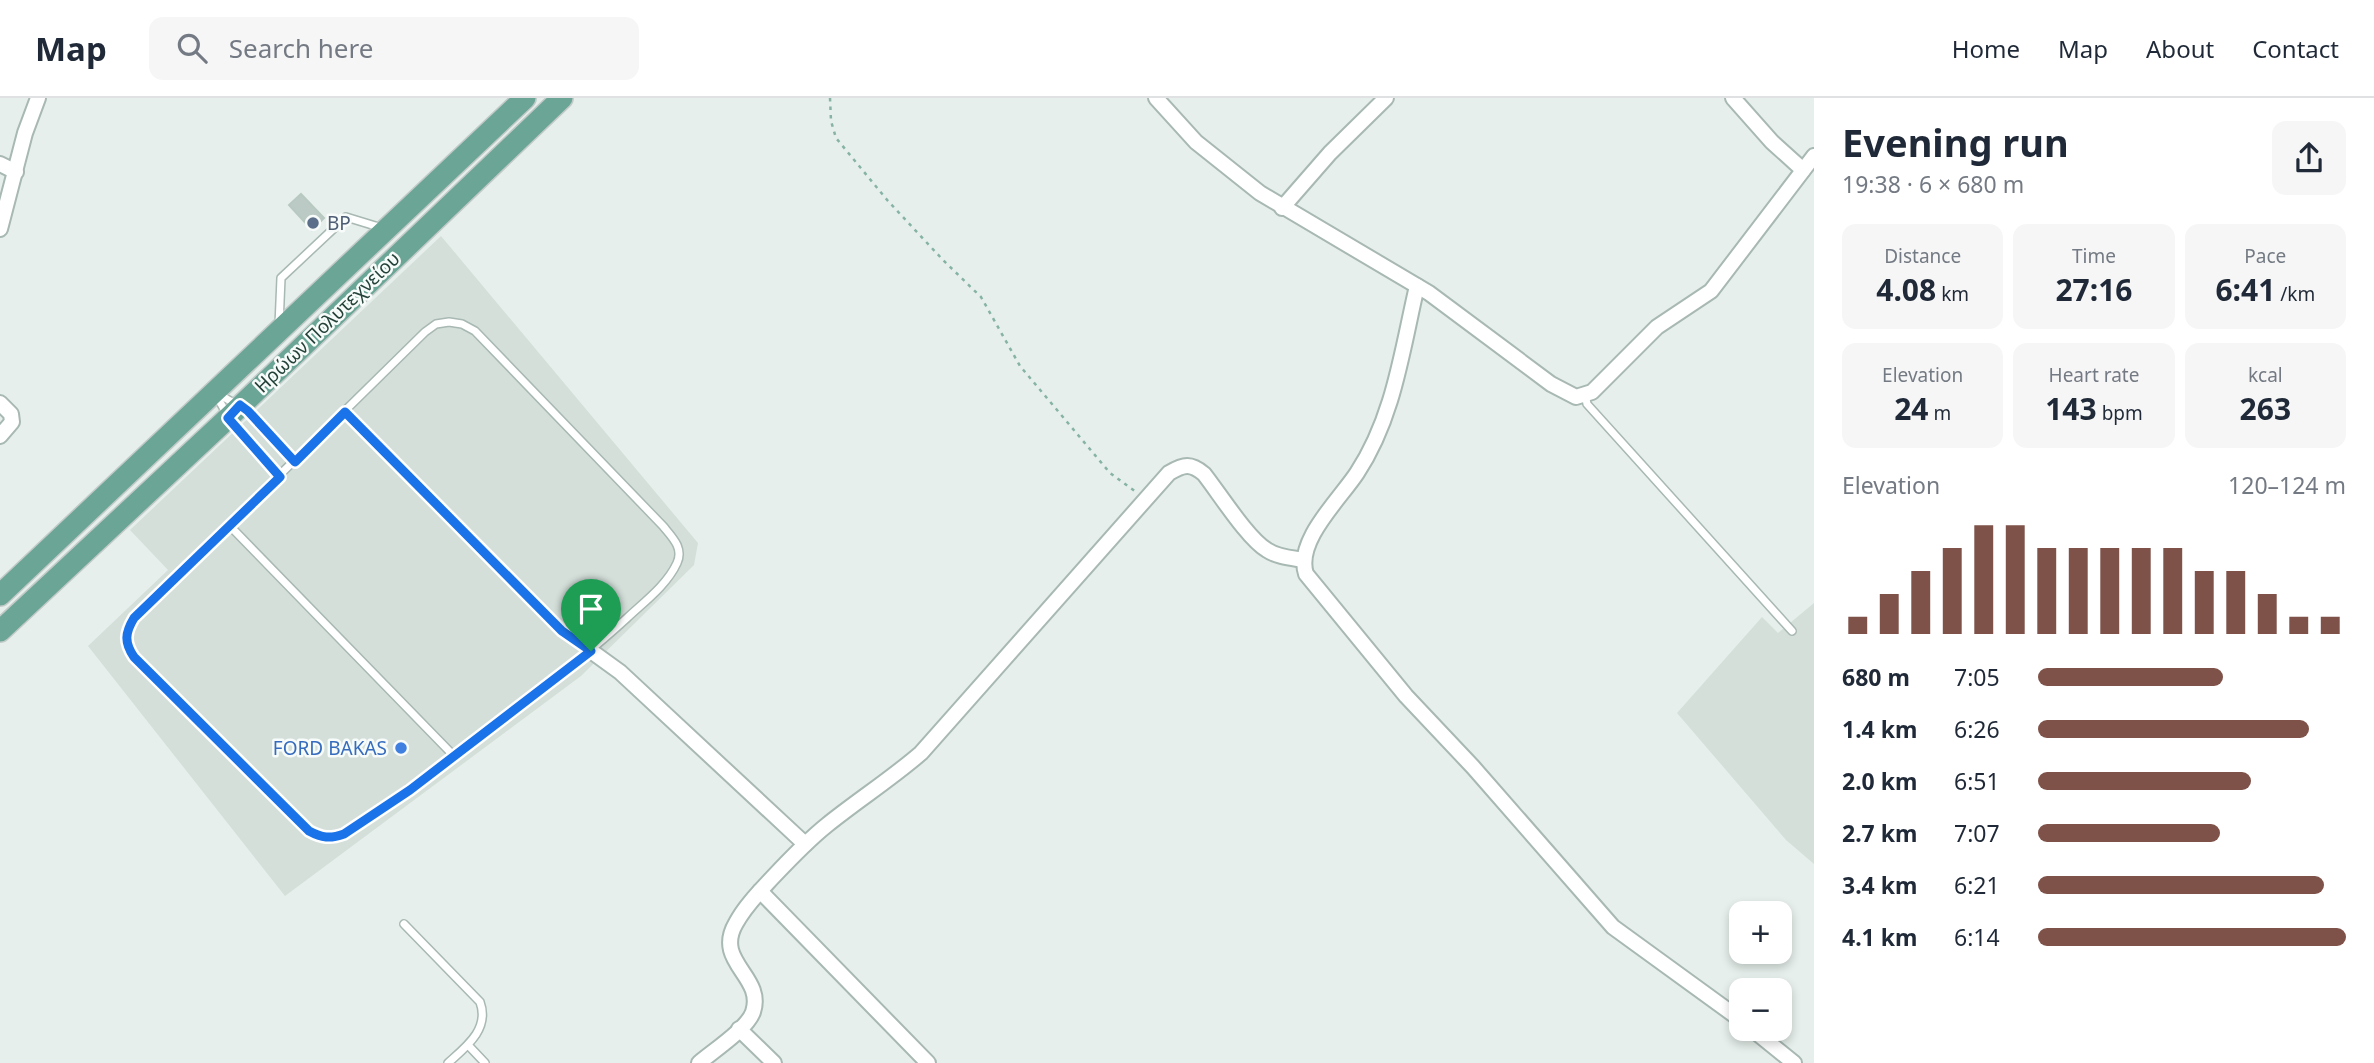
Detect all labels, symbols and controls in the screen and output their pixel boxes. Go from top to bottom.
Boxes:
search box [149,17,639,80]
text: Map [35,26,107,71]
icon: search [173,29,211,67]
text: Search here [229,30,373,66]
text: Home [1952,32,2020,65]
text: Map [2058,32,2108,65]
text: About [2146,32,2214,65]
text: Contact [2252,32,2339,65]
text: Evening run [1842,116,2069,168]
button: share [2272,121,2346,195]
text: 19:38 · 6 × 680 m [1842,168,2024,200]
place label: BP [327,210,351,236]
marker: BP [305,215,321,231]
text: Distance [1884,243,1961,269]
text: Time [2072,243,2116,269]
text: Pace [2244,243,2286,269]
street label: Ηρώων Πολυτεχνείου [249,246,405,398]
text: 4.08 [1876,269,1936,310]
text: 27:16 [2055,269,2133,310]
text: 6:41 [2215,269,2275,310]
text: km [1936,281,1969,307]
text: /km [2275,281,2315,307]
text: Elevation [1882,362,1963,388]
text: Heart rate [2049,362,2139,388]
text: kcal [2248,362,2283,388]
text: 24 [1894,388,1928,429]
text: 143 [2045,388,2097,429]
text: 263 [2240,388,2291,429]
text: m [1928,400,1951,426]
text: bpm [2097,400,2143,426]
text: Elevation [1842,469,1940,501]
text: 120–124 m [2228,469,2346,501]
pin [561,579,621,651]
icon: arrive [572,590,610,628]
text: 680 m [1842,661,1910,693]
text: 7:05 [1954,661,2000,693]
text: 1.4 km [1842,713,1917,745]
text: 6:26 [1954,713,2000,745]
place label: FORD BAKAS [273,735,387,761]
marker: FORD BAKAS [393,740,409,756]
text: 2.0 km [1842,765,1917,797]
text: 6:51 [1954,765,2000,797]
text: 2.7 km [1842,817,1917,849]
text: 7:07 [1954,817,2000,849]
text: 3.4 km [1842,869,1917,901]
text: 6:21 [1954,869,2000,901]
map controls [1729,901,1792,1041]
button: + [1729,901,1792,964]
text: 4.1 km [1842,921,1917,953]
text: 6:14 [1954,921,2000,953]
button: − [1729,978,1792,1041]

